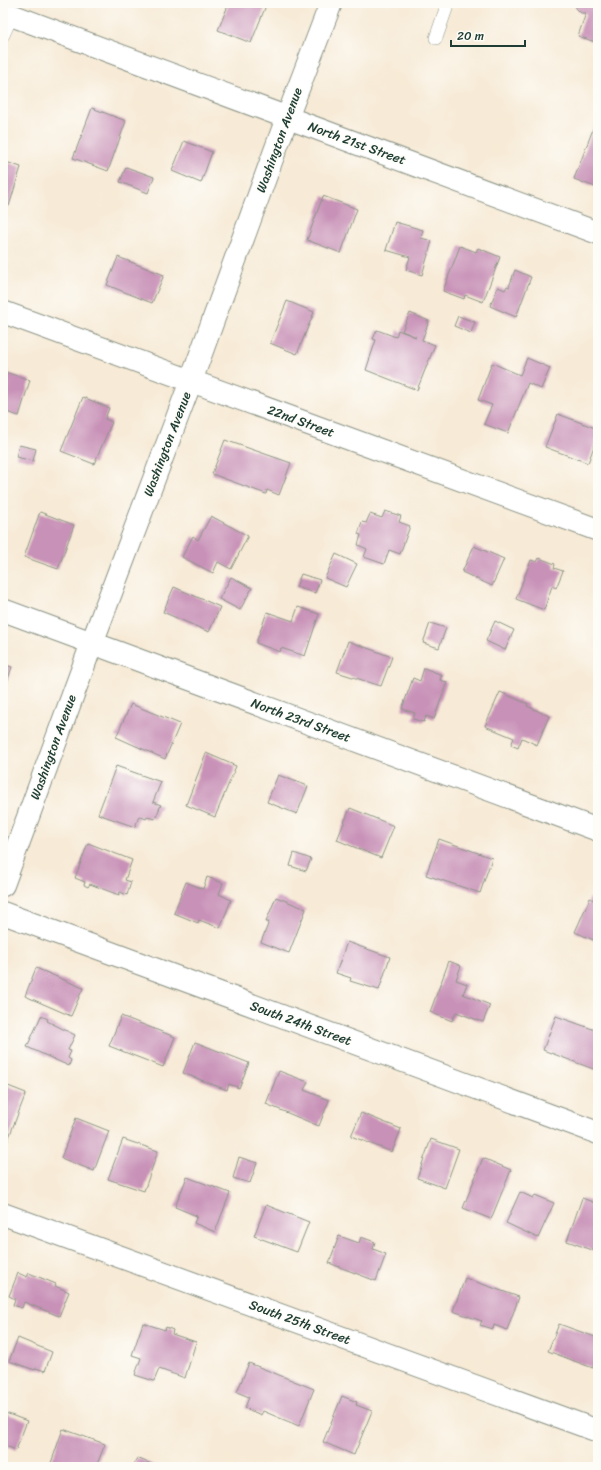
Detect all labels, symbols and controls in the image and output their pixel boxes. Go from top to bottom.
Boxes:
scale bar [451,22,525,48]
text: 20 m [457,25,484,47]
street label: Washington Avenue [249,84,309,196]
street label: North 21st Street [305,115,409,171]
street label: Washington Avenue [136,388,198,500]
street label: 22nd Street [264,398,338,444]
street label: Washington Avenue [23,691,83,803]
street label: North 23rd Street [248,691,354,749]
street label: South 24th Street [247,994,355,1052]
street label: South 25th Street [246,1293,354,1351]

